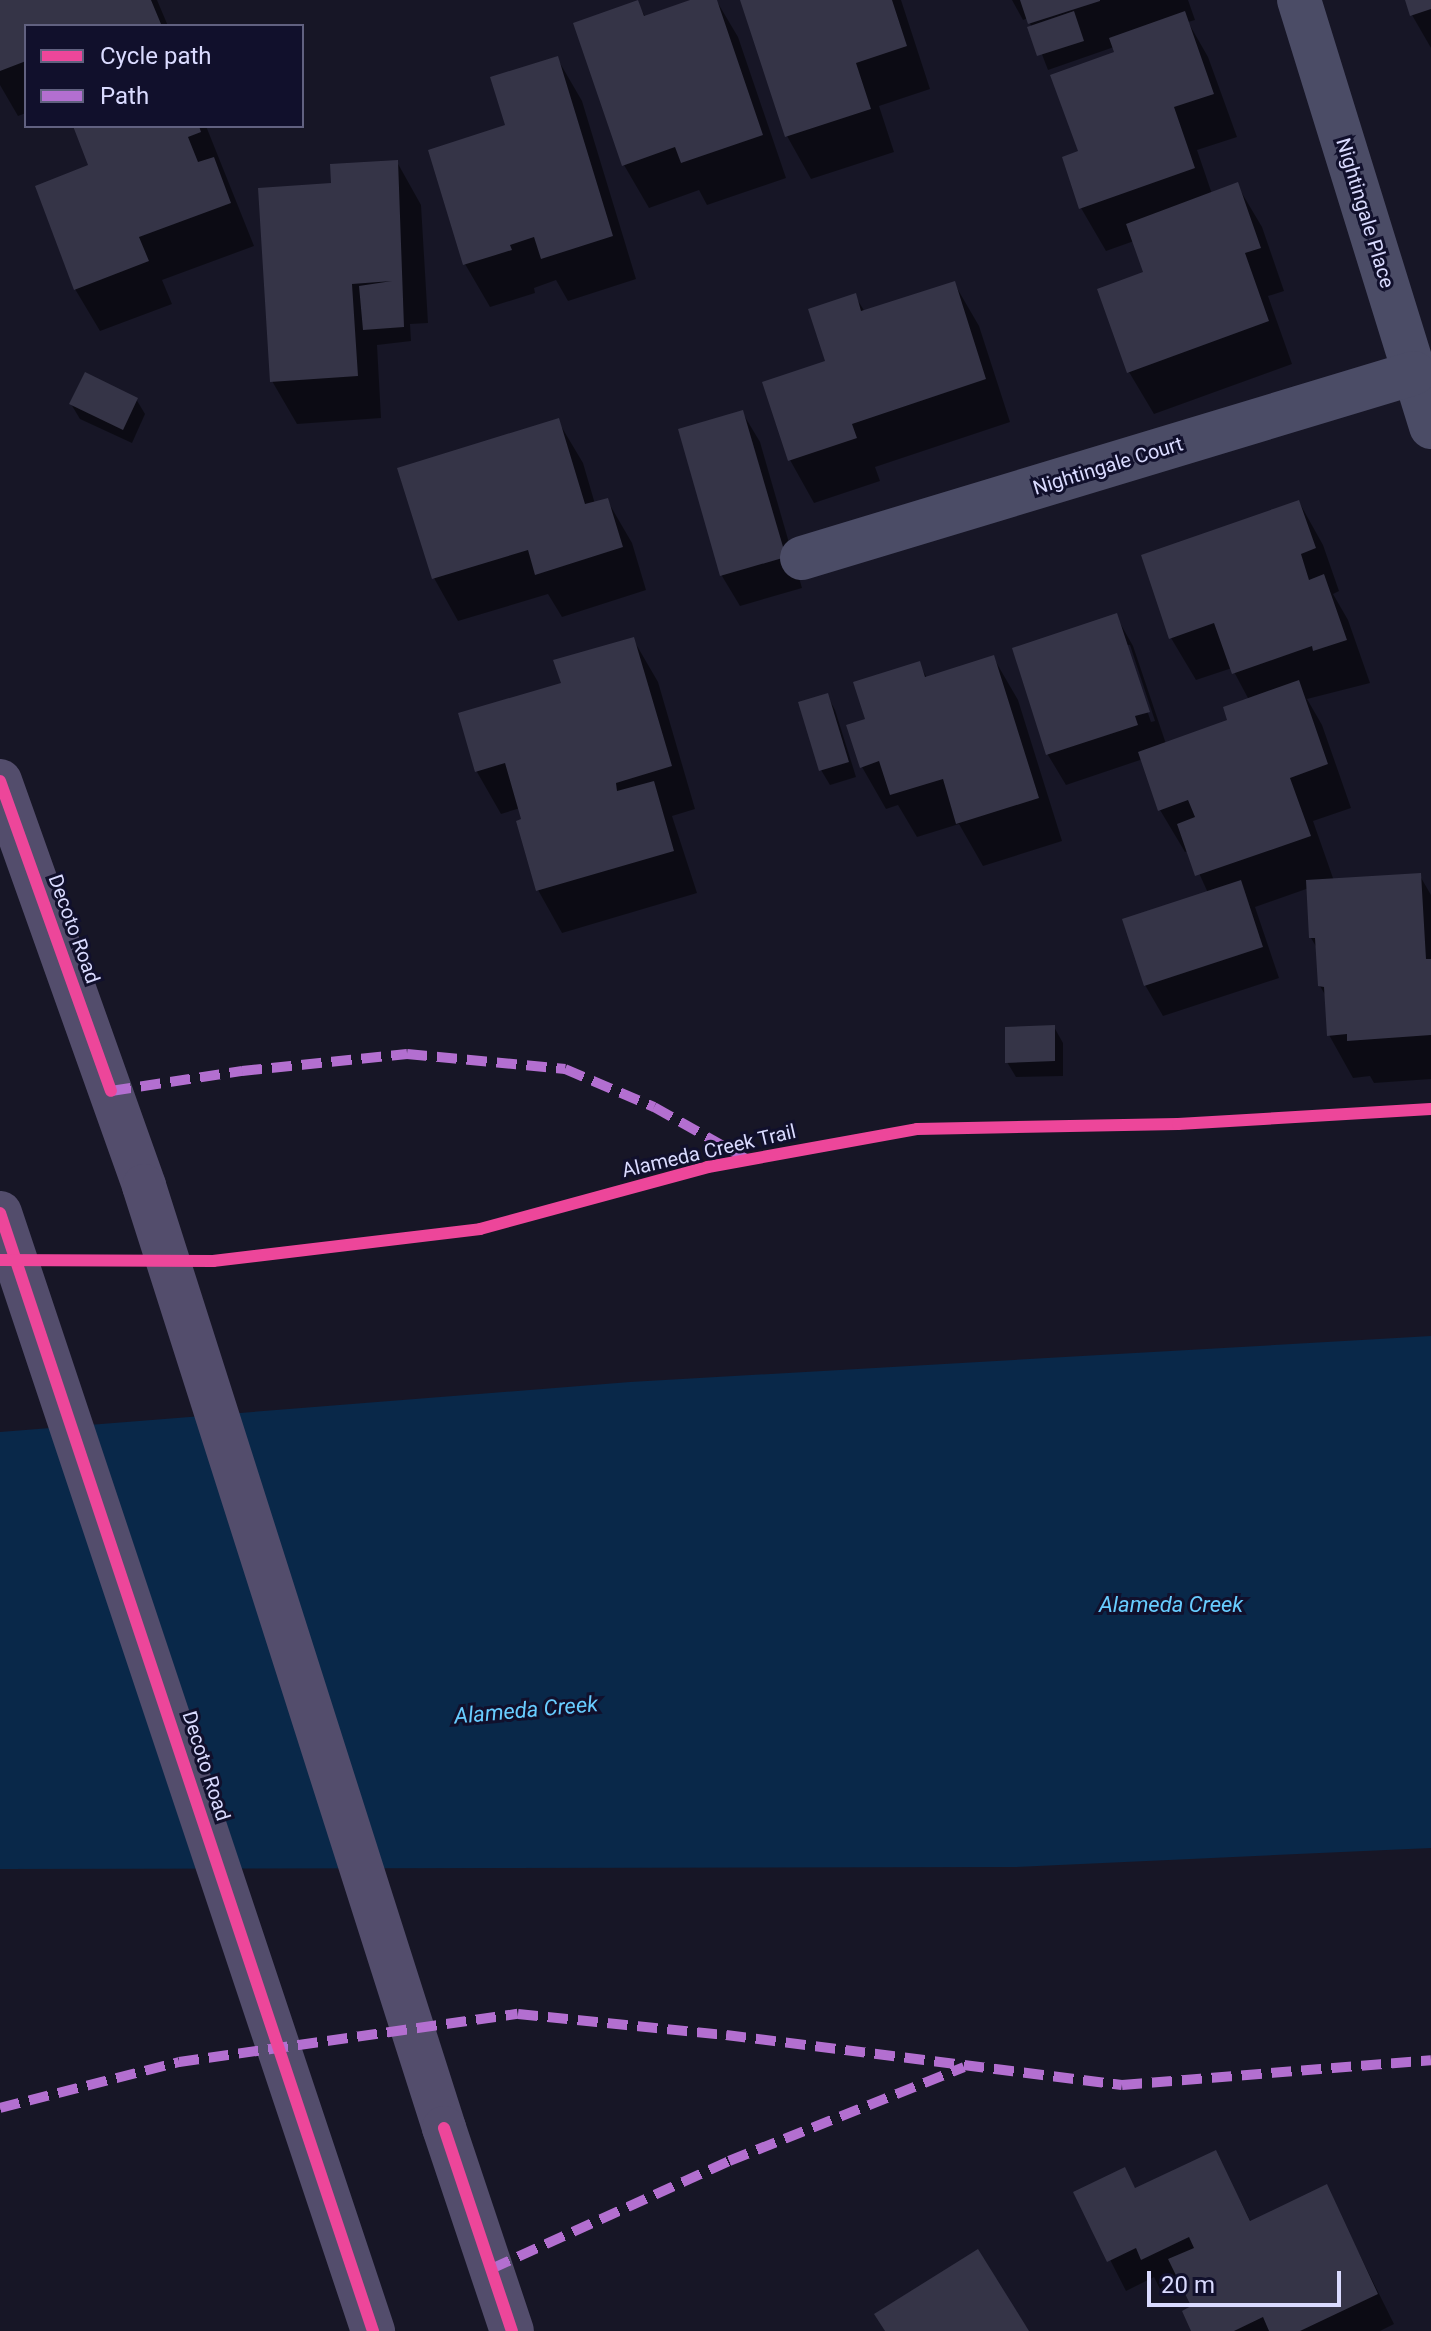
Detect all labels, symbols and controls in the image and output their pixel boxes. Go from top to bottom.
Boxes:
legend [24,24,304,128]
text: Cycle path [100,42,212,70]
text: Path [100,82,149,110]
street label: Nightingale Place [1331,135,1399,291]
street label: Nightingale Court [1030,432,1186,500]
street label: Decoto Road [43,871,105,987]
street label: Alameda Creek Trail [620,1119,798,1183]
water label: Alameda Creek [1099,1592,1243,1618]
water label: Alameda Creek [453,1691,599,1729]
street label: Decoto Road [177,1708,235,1824]
scale bar [1151,2255,1345,2305]
text: 20 m [1161,2271,1215,2299]

